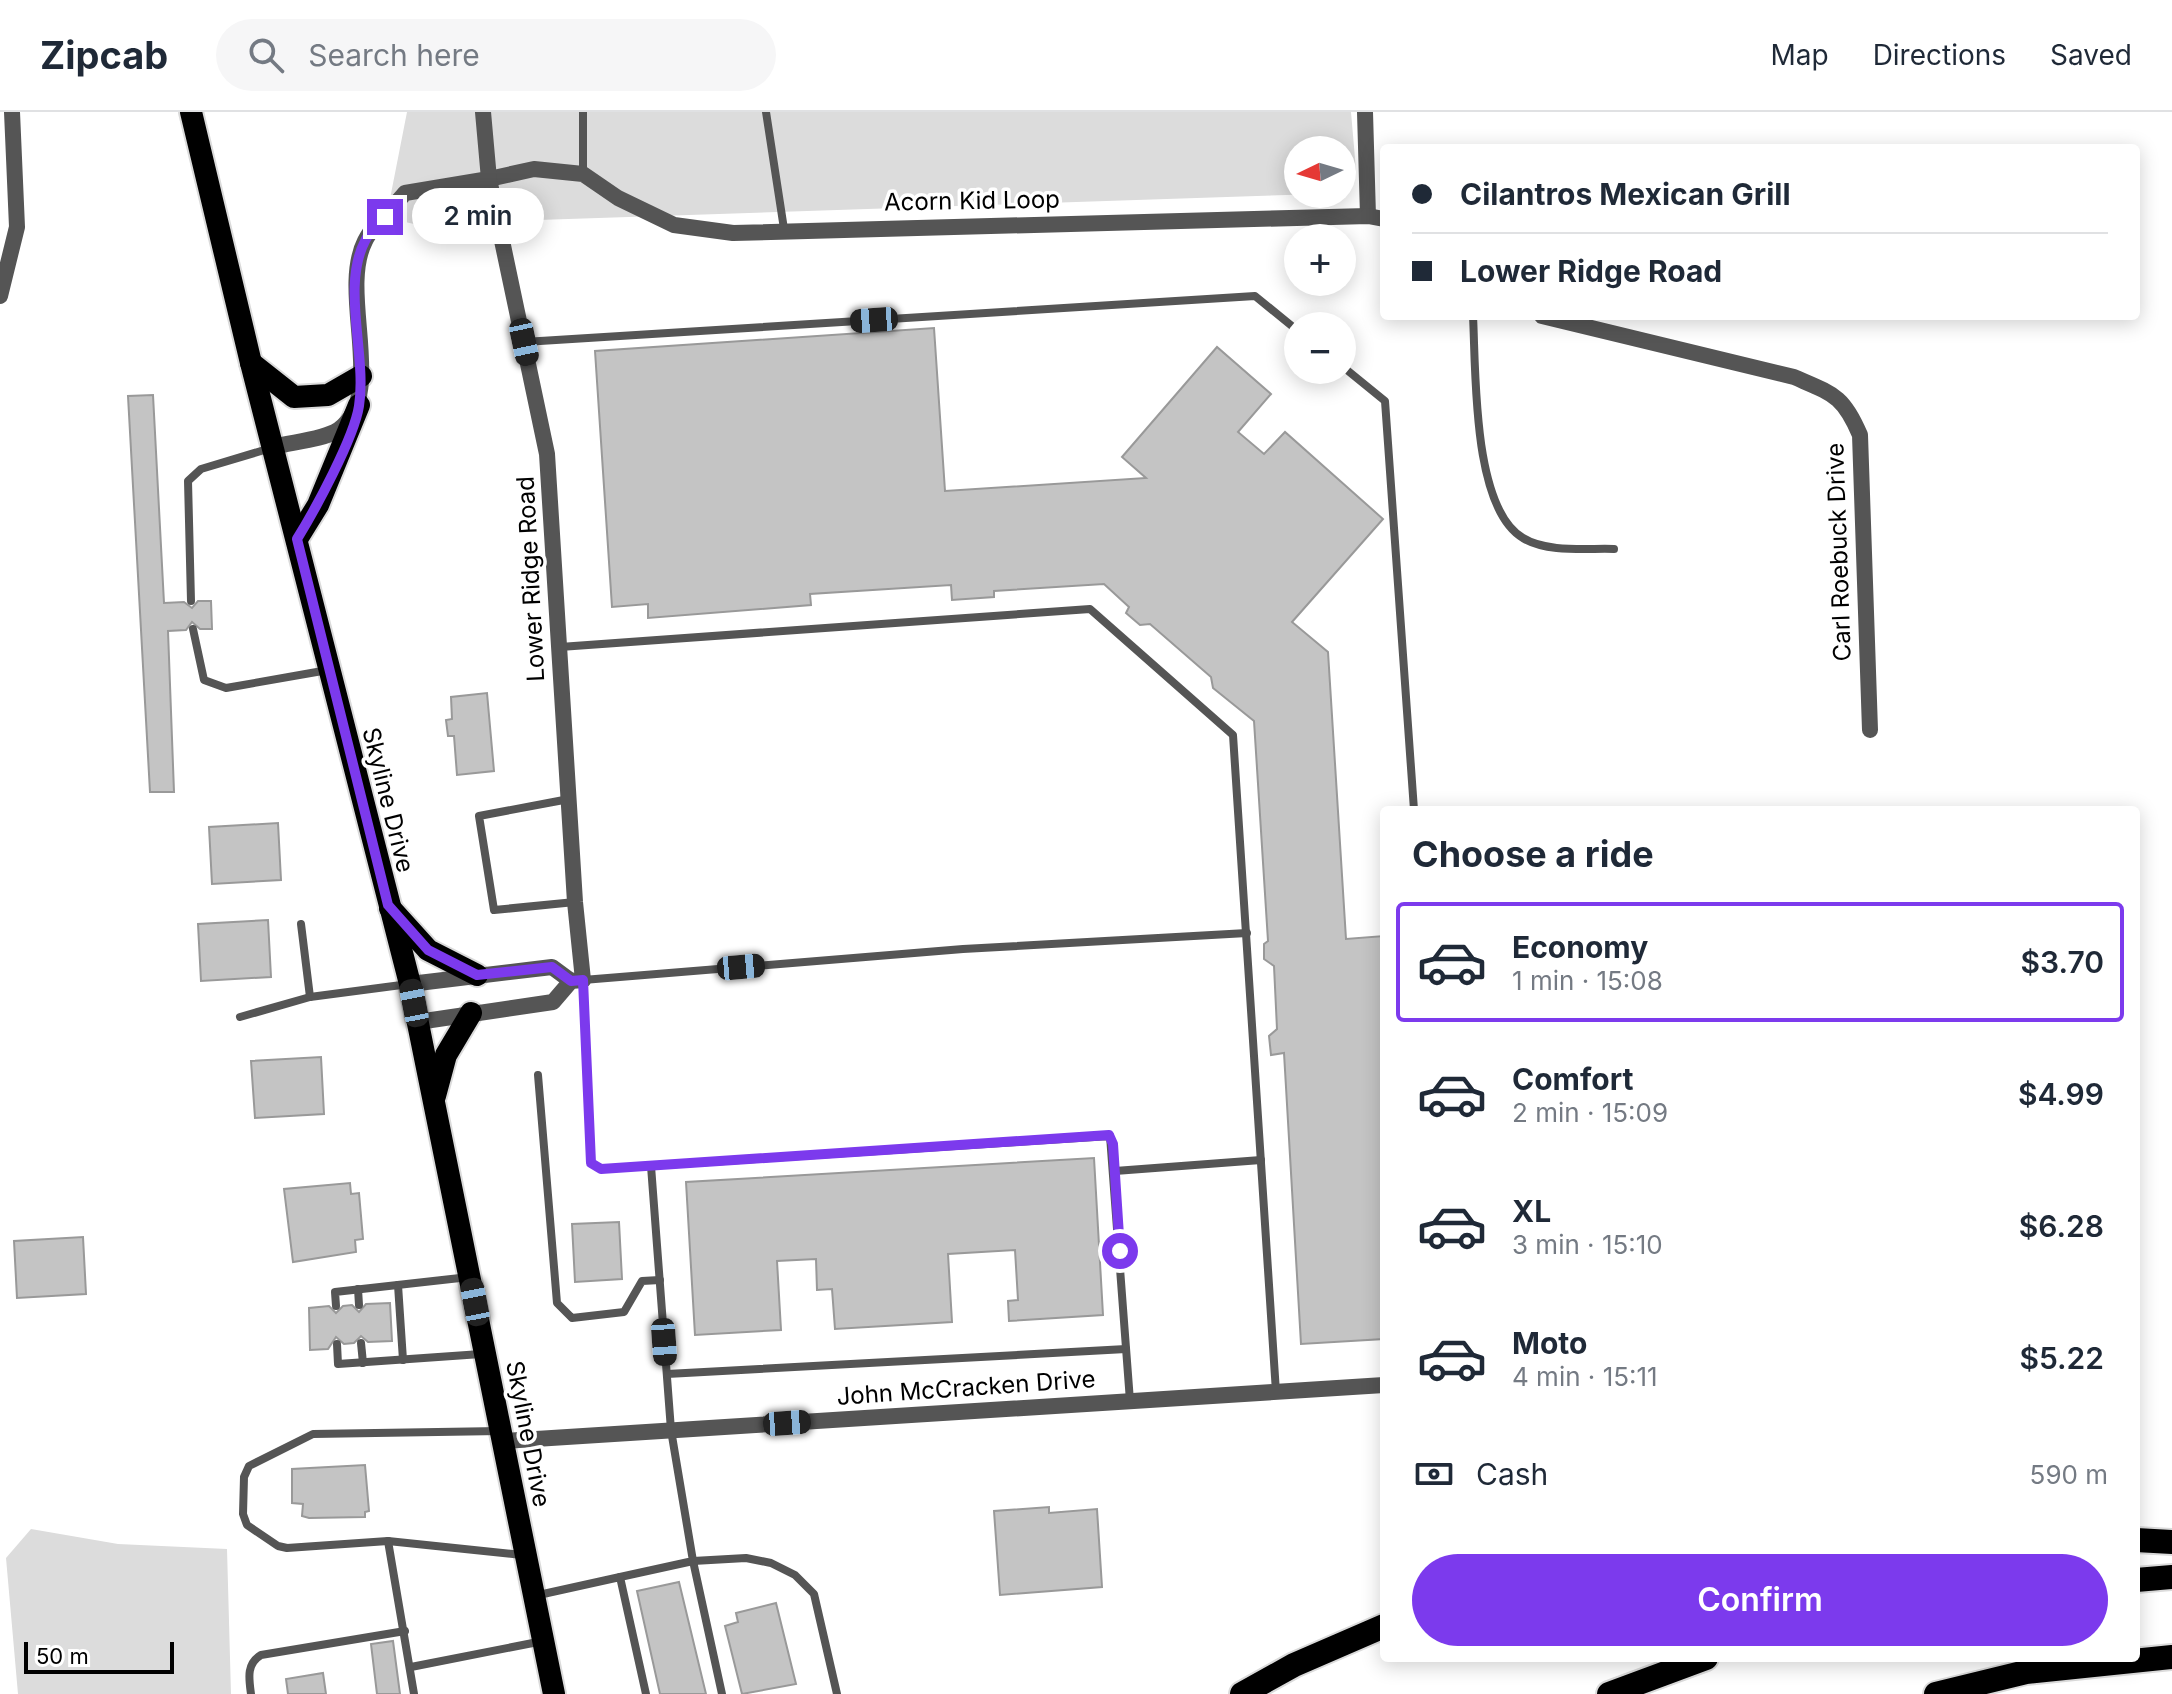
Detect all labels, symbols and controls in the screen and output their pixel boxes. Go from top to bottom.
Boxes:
search box [216,19,776,91]
text: Zipcab [40,32,168,78]
icon: search [244,33,288,77]
text: Search here [308,37,480,73]
text: Map [1770,38,1829,72]
text: Directions [1873,38,2006,72]
text: Saved [2050,38,2132,72]
north arrow [1284,136,1356,208]
map controls [1284,136,1356,384]
text: Cilantros Mexican Grill [1460,176,1791,212]
street label: Acorn Kid Loop [884,184,1060,217]
callout: 2 min [413,189,545,245]
route end [367,199,403,235]
text: 2 min [444,200,512,231]
button: + [1284,224,1356,296]
text: Lower Ridge Road [1460,253,1722,289]
car [849,306,899,334]
button: − [1284,312,1356,384]
car [507,316,541,368]
street label: Carl Roebuck Drive [1820,442,1857,662]
street label: Lower Ridge Road [511,475,550,683]
street label: Skyline Drive [356,724,420,875]
text: Choose a ride [1412,832,1654,876]
icon: car [1416,926,1488,998]
text: Economy [1512,929,1648,965]
text: $3.70 [2021,944,2104,980]
car [716,953,766,981]
text: 1 min · 15:08 [1512,965,1663,996]
car [398,977,430,1029]
icon: car [1416,1058,1488,1130]
text: Comfort [1512,1061,1633,1097]
text: $4.99 [2018,1076,2104,1112]
text: 2 min · 15:09 [1512,1097,1668,1128]
icon: car [1416,1190,1488,1262]
text: XL [1512,1193,1551,1229]
text: $6.28 [2019,1208,2104,1244]
text: 3 min · 15:10 [1512,1229,1663,1260]
route start [1102,1233,1138,1269]
car [459,1276,491,1328]
car [650,1317,678,1367]
icon: car [1416,1322,1488,1394]
text: Moto [1512,1325,1587,1361]
text: $5.22 [2019,1340,2104,1376]
street label: Skyline Drive [500,1358,557,1509]
text: 4 min · 15:11 [1512,1361,1658,1392]
street label: John McCracken Drive [836,1364,1096,1411]
car [762,1409,812,1437]
icon: cash [1412,1452,1456,1496]
text: Cash [1476,1456,1548,1492]
text: 590 m [2030,1459,2108,1490]
button: Confirm [1412,1554,2108,1646]
scale bar [24,1638,174,1674]
text: 50 m [36,1643,89,1669]

